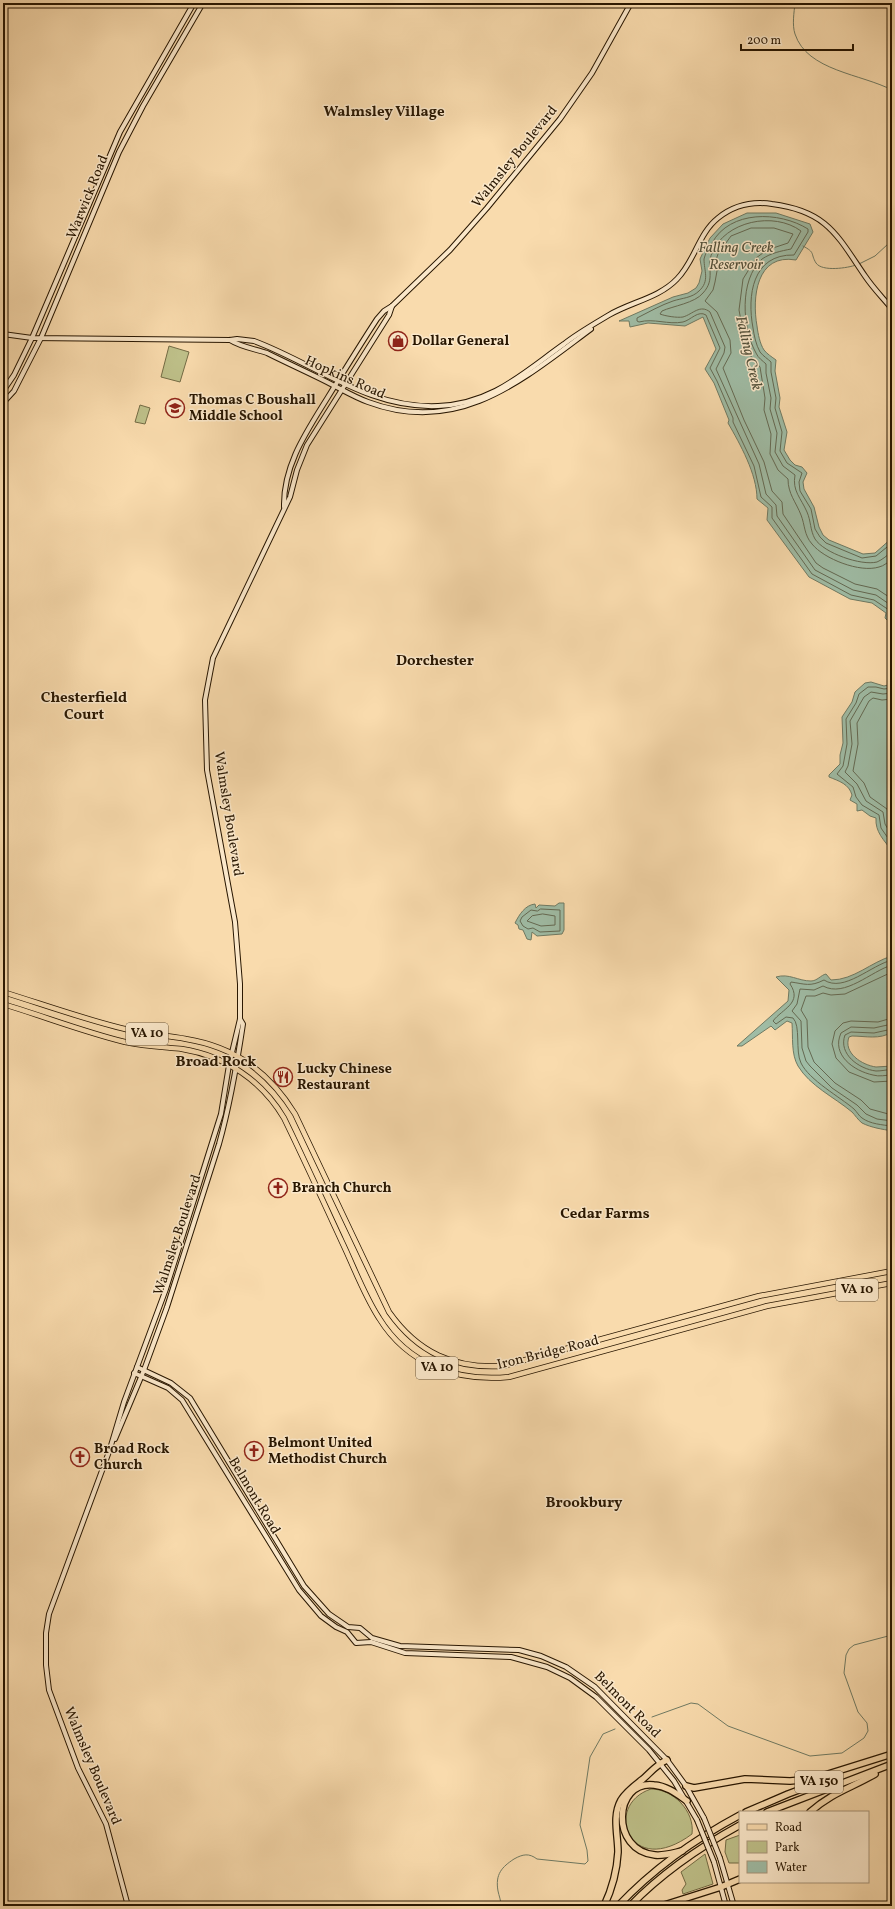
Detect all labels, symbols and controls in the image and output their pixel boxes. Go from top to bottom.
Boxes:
scale bar [741,26,853,52]
text: 200 m [747,33,781,49]
district label: Walmsley Village [323,102,445,123]
street label: Walmsley Boulevard [468,102,562,212]
street label: Warwick Road [63,152,113,242]
water label: Falling Creek Reservoir [698,238,774,276]
water label: Falling Creek [729,314,767,392]
shop icon: Dollar General [387,330,409,352]
place label: Dollar General [412,332,509,351]
street label: Hopkins Road [302,352,388,404]
place label: Thomas C Boushall Middle School [189,391,316,426]
school or university icon: Thomas C Boushall Middle School [164,397,186,419]
district label: Dorchester [396,651,474,672]
district label: Chesterfield Court [41,688,127,726]
street label: Walmsley Boulevard [209,750,247,878]
road number: VA 10 [126,1023,168,1045]
district label: Broad Rock [176,1052,256,1073]
place label: Lucky Chinese Restaurant [297,1060,392,1095]
restaurant icon: Lucky Chinese Restaurant [272,1066,294,1088]
street label: Walmsley Boulevard [149,1172,207,1298]
church icon: Branch Church [267,1177,289,1199]
place label: Branch Church [292,1179,392,1198]
district label: Cedar Farms [560,1204,650,1225]
road number: VA 10 [836,1279,878,1301]
street label: Iron Bridge Road [495,1331,601,1375]
road number: VA 10 [416,1357,458,1379]
place label: Belmont United Methodist Church [268,1434,387,1469]
place label: Broad Rock Church [94,1440,170,1475]
church icon: Belmont United Methodist Church [243,1440,265,1462]
church icon: Broad Rock Church [69,1446,91,1468]
street label: Belmont Road [223,1454,285,1538]
district label: Brookbury [545,1493,623,1514]
street label: Belmont Road [589,1667,665,1743]
street label: Walmsley Boulevard [59,1704,125,1828]
road number: VA 150 [795,1771,843,1793]
legend [739,1811,869,1883]
text: Road [775,1820,802,1836]
text: Park [775,1840,800,1856]
text: Water [775,1860,807,1876]

